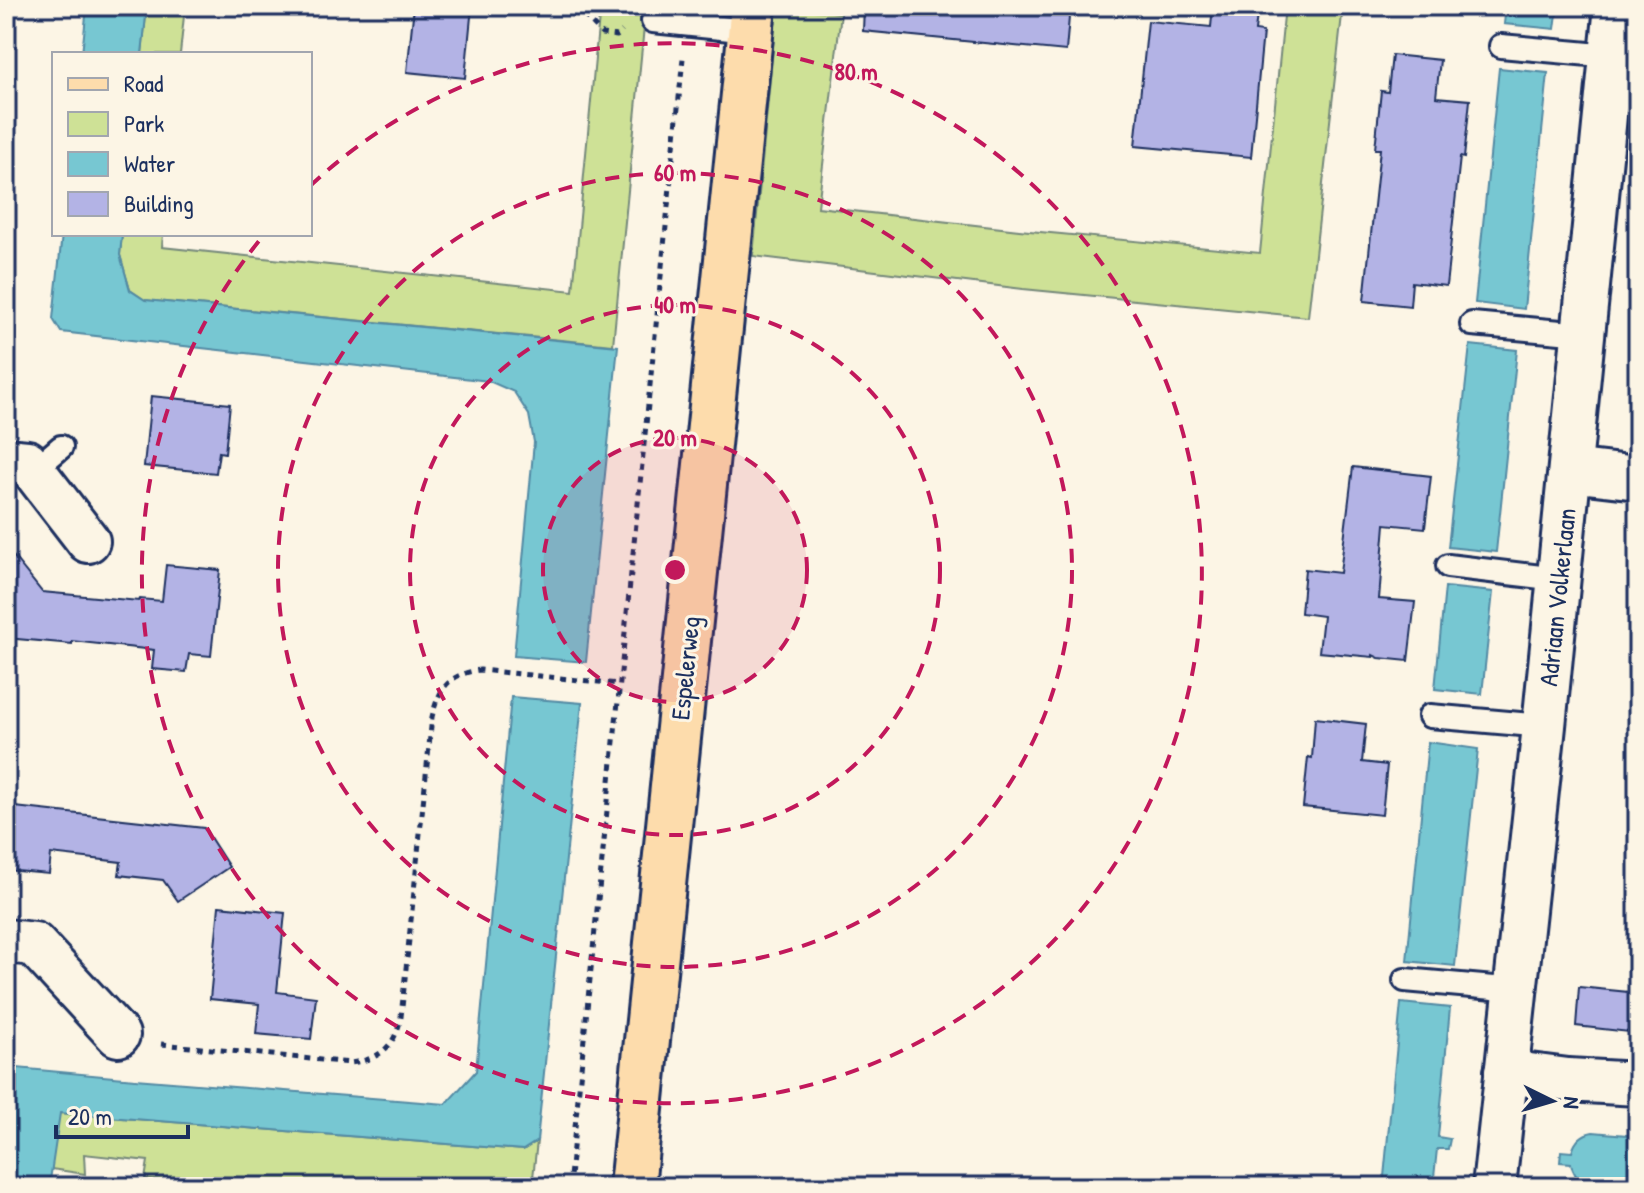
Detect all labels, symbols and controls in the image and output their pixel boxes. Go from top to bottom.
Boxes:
legend [52,52,312,236]
text: 80 m [835,55,877,87]
text: Road [124,67,163,99]
text: Park [124,107,164,139]
text: Water [124,147,175,179]
text: 60 m [654,156,696,188]
text: Building [124,187,194,219]
text: 40 m [654,288,696,320]
text: 20 m [653,421,697,453]
street label: Adriaan Volkerlaan [1530,506,1584,688]
centre of rings [661,556,689,584]
street label: Espelerweg [662,614,708,722]
north arrow [1512,1061,1592,1141]
scale bar [56,1089,188,1139]
text: N [1556,1096,1587,1110]
text: 20 m [68,1100,112,1132]

